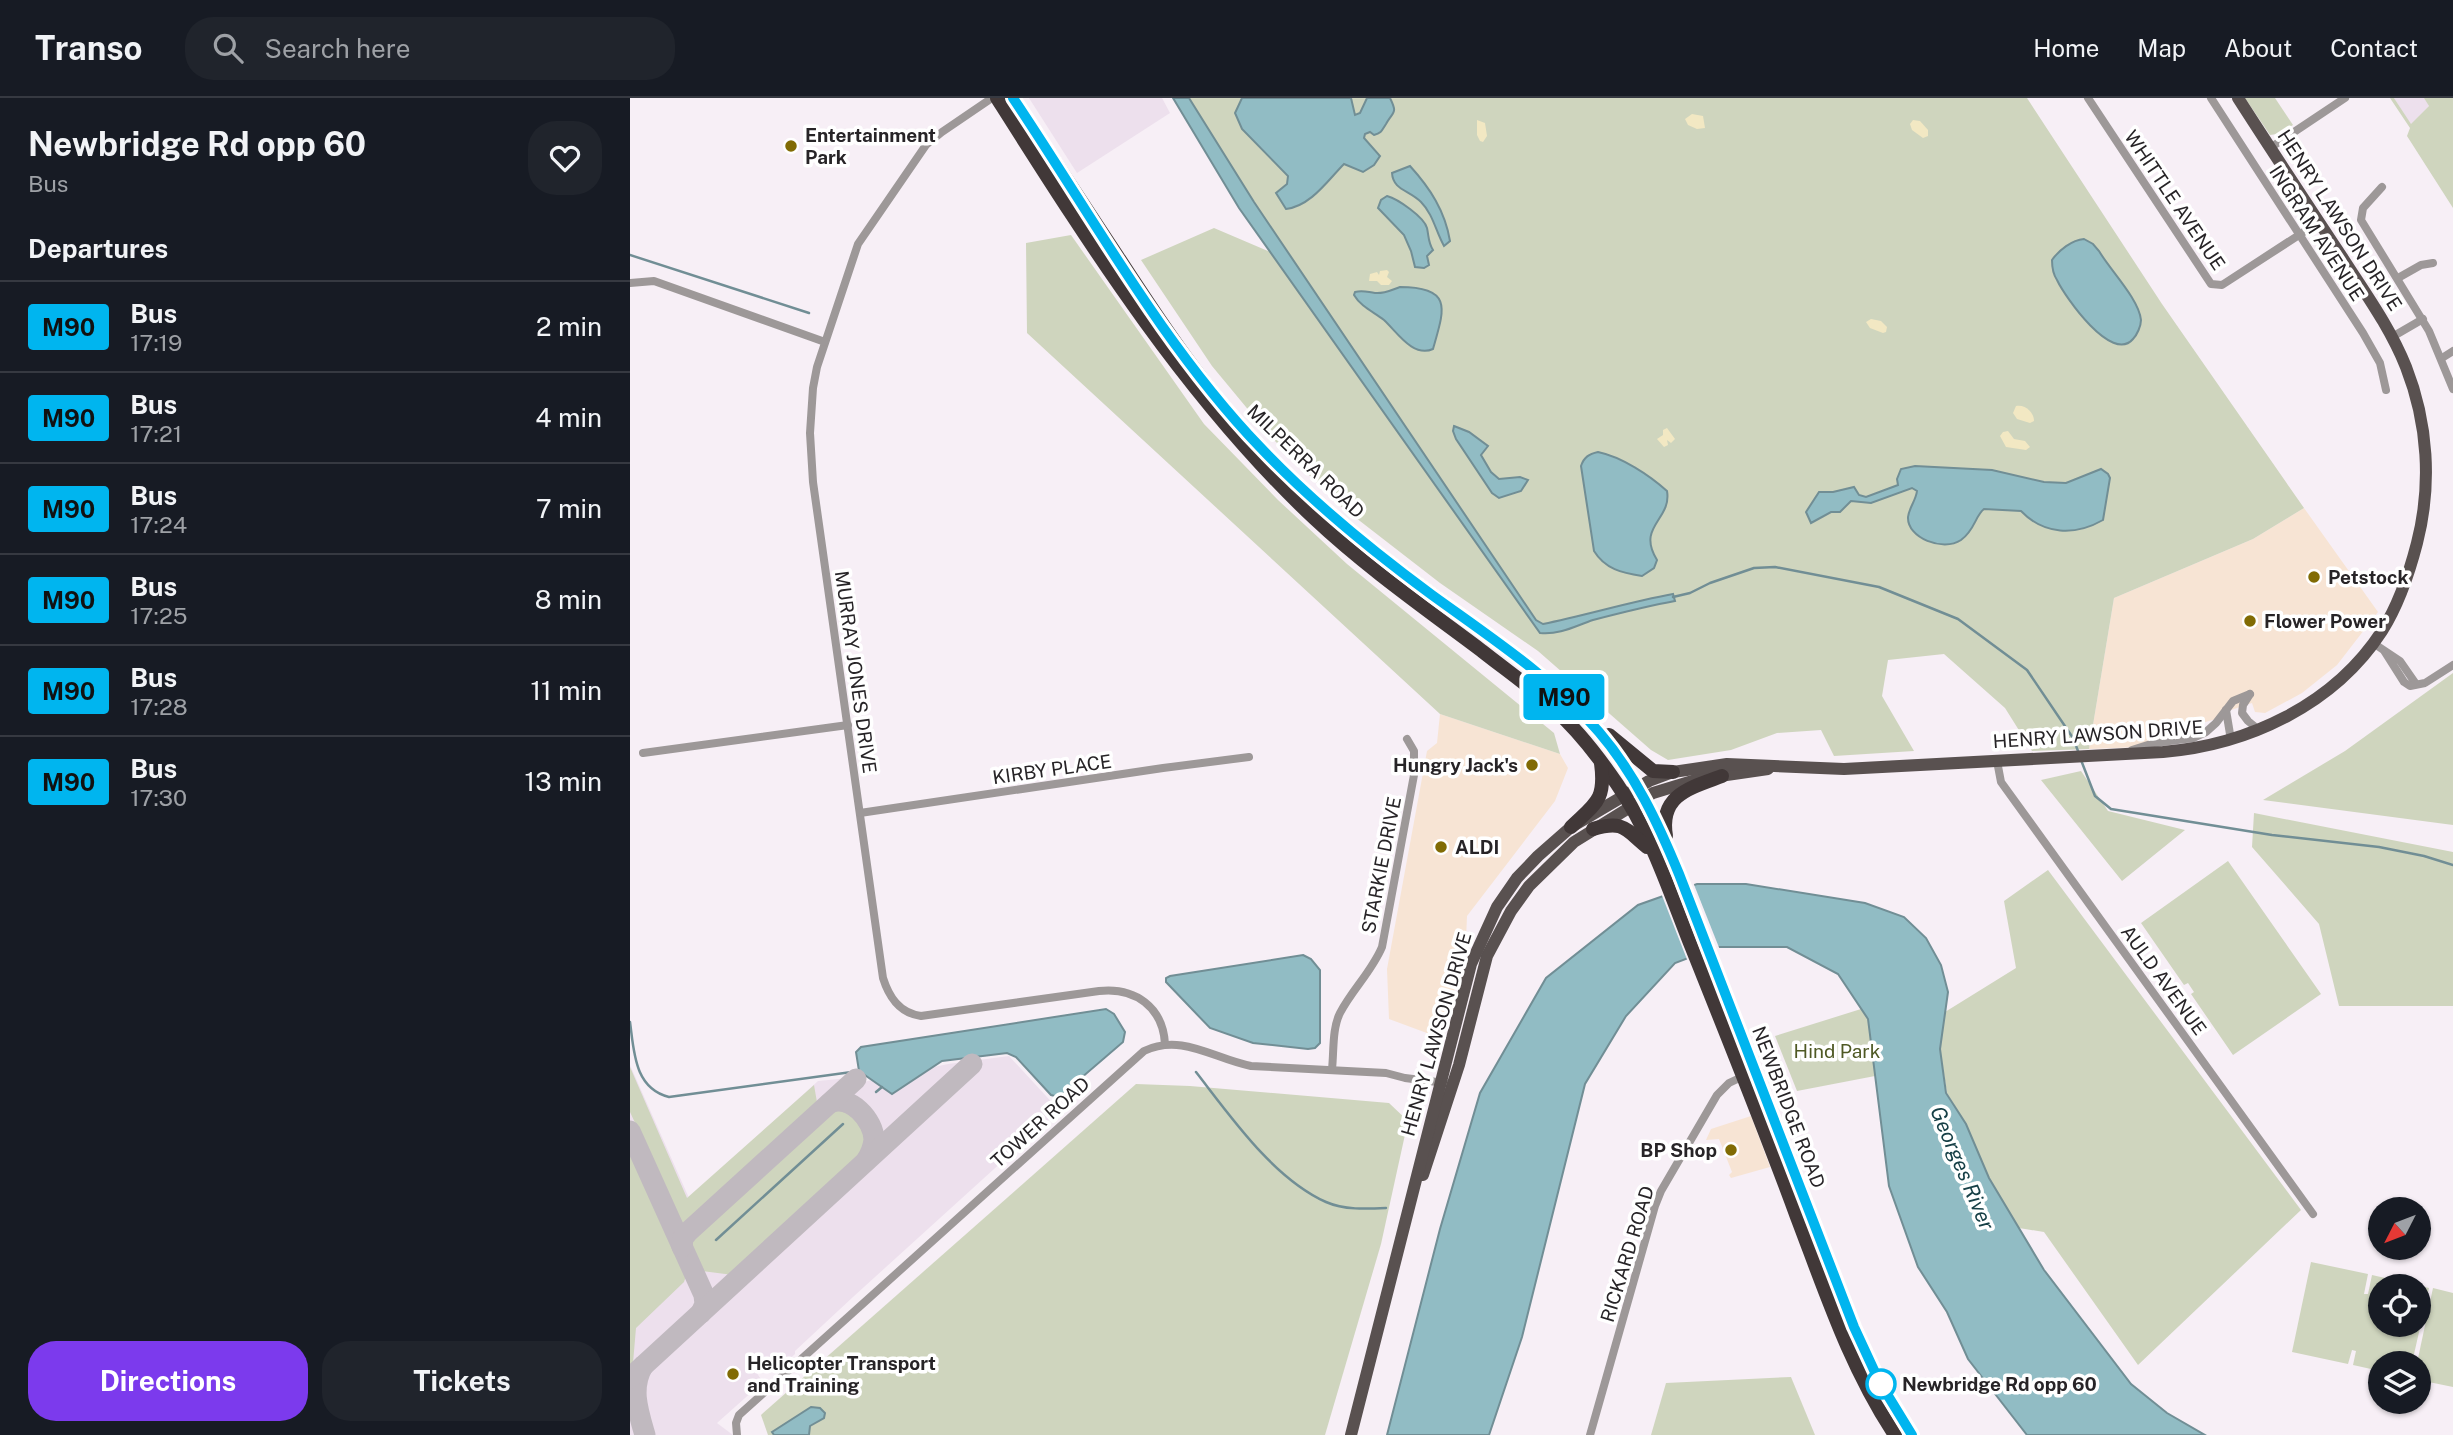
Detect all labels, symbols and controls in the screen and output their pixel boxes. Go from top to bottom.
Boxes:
search box [185,17,675,80]
text: Transo [35,29,143,67]
icon: search [209,29,247,67]
text: Search here [265,33,411,64]
text: Home [2033,34,2099,62]
text: Map [2137,34,2186,62]
text: About [2224,34,2292,62]
text: Contact [2330,34,2418,62]
button: heart [528,121,602,195]
place label: Entertainment Park [805,124,936,168]
text: Newbridge Rd opp 60 [28,125,366,163]
street label: HENRY LAWSON DRIVE [2273,125,2407,315]
street label: WHITTLE AVENUE [2120,126,2230,274]
marker: Entertainment Park [783,138,799,154]
street label: INGRAM AVENUE [2265,161,2369,305]
text: Bus [28,170,68,197]
text: Departures [28,233,168,264]
text: Bus [130,298,177,329]
text: 2 min [536,311,602,342]
text: M90 [42,313,95,341]
text: 17:19 [130,329,182,356]
text: Bus [130,389,177,420]
street label: MILPERRA ROAD [1243,400,1369,522]
text: 4 min [535,402,602,433]
text: M90 [42,404,95,432]
text: 17:21 [130,420,182,447]
text: Bus [130,480,177,511]
text: 7 min [536,493,602,524]
text: M90 [42,495,95,523]
text: 17:24 [130,511,187,538]
place label: Petstock [2328,566,2408,588]
street label: MURRAY JONES DRIVE [831,569,881,775]
marker: Petstock [2306,569,2322,585]
text: Bus [130,571,177,602]
text: 8 min [535,584,602,615]
text: M90 [42,586,95,614]
text: 17:25 [130,602,188,629]
place label: Flower Power [2264,610,2386,632]
marker: Flower Power [2242,613,2258,629]
text: Bus [130,662,177,693]
line badge: M90 [1524,674,1604,720]
text: 11 min [530,675,602,706]
text: M90 [42,677,95,705]
text: M90 [1537,683,1591,711]
text: 17:28 [130,693,188,720]
street label: HENRY LAWSON DRIVE [1992,716,2204,752]
street label: KIRBY PLACE [991,750,1113,788]
text: Bus [130,753,177,784]
place label: Hungry Jack's [1393,754,1518,776]
marker: Hungry Jack's [1524,757,1540,773]
text: 13 min [525,766,602,797]
text: M90 [42,768,95,796]
text: 17:30 [130,784,187,811]
street label: STARKIE DRIVE [1357,795,1405,935]
place label: ALDI [1455,836,1499,858]
marker: ALDI [1433,839,1449,855]
street label: AULD AVENUE [2117,921,2211,1039]
street label: HENRY LAWSON DRIVE [1396,929,1476,1139]
street label: NEWBRIDGE ROAD [1748,1023,1830,1191]
park label: Hind Park [1794,1040,1881,1062]
street label: TOWER ROAD [986,1072,1094,1172]
water label: Georges River [1925,1102,2000,1234]
place label: BP Shop [1640,1139,1717,1161]
marker: BP Shop [1723,1142,1739,1158]
street label: RICKARD ROAD [1596,1183,1658,1325]
north arrow [2368,1197,2431,1260]
map controls [2368,1197,2431,1414]
button: locate [2368,1274,2431,1337]
button: Directions [28,1341,308,1421]
button: Tickets [322,1341,602,1421]
button: layers [2368,1351,2431,1414]
place label: Helicopter Transport and Training [747,1352,936,1396]
marker: Helicopter Transport and Training [725,1366,741,1382]
marker: Newbridge Rd opp 60 [1866,1369,1896,1399]
place label: Newbridge Rd opp 60 [1902,1373,2097,1395]

